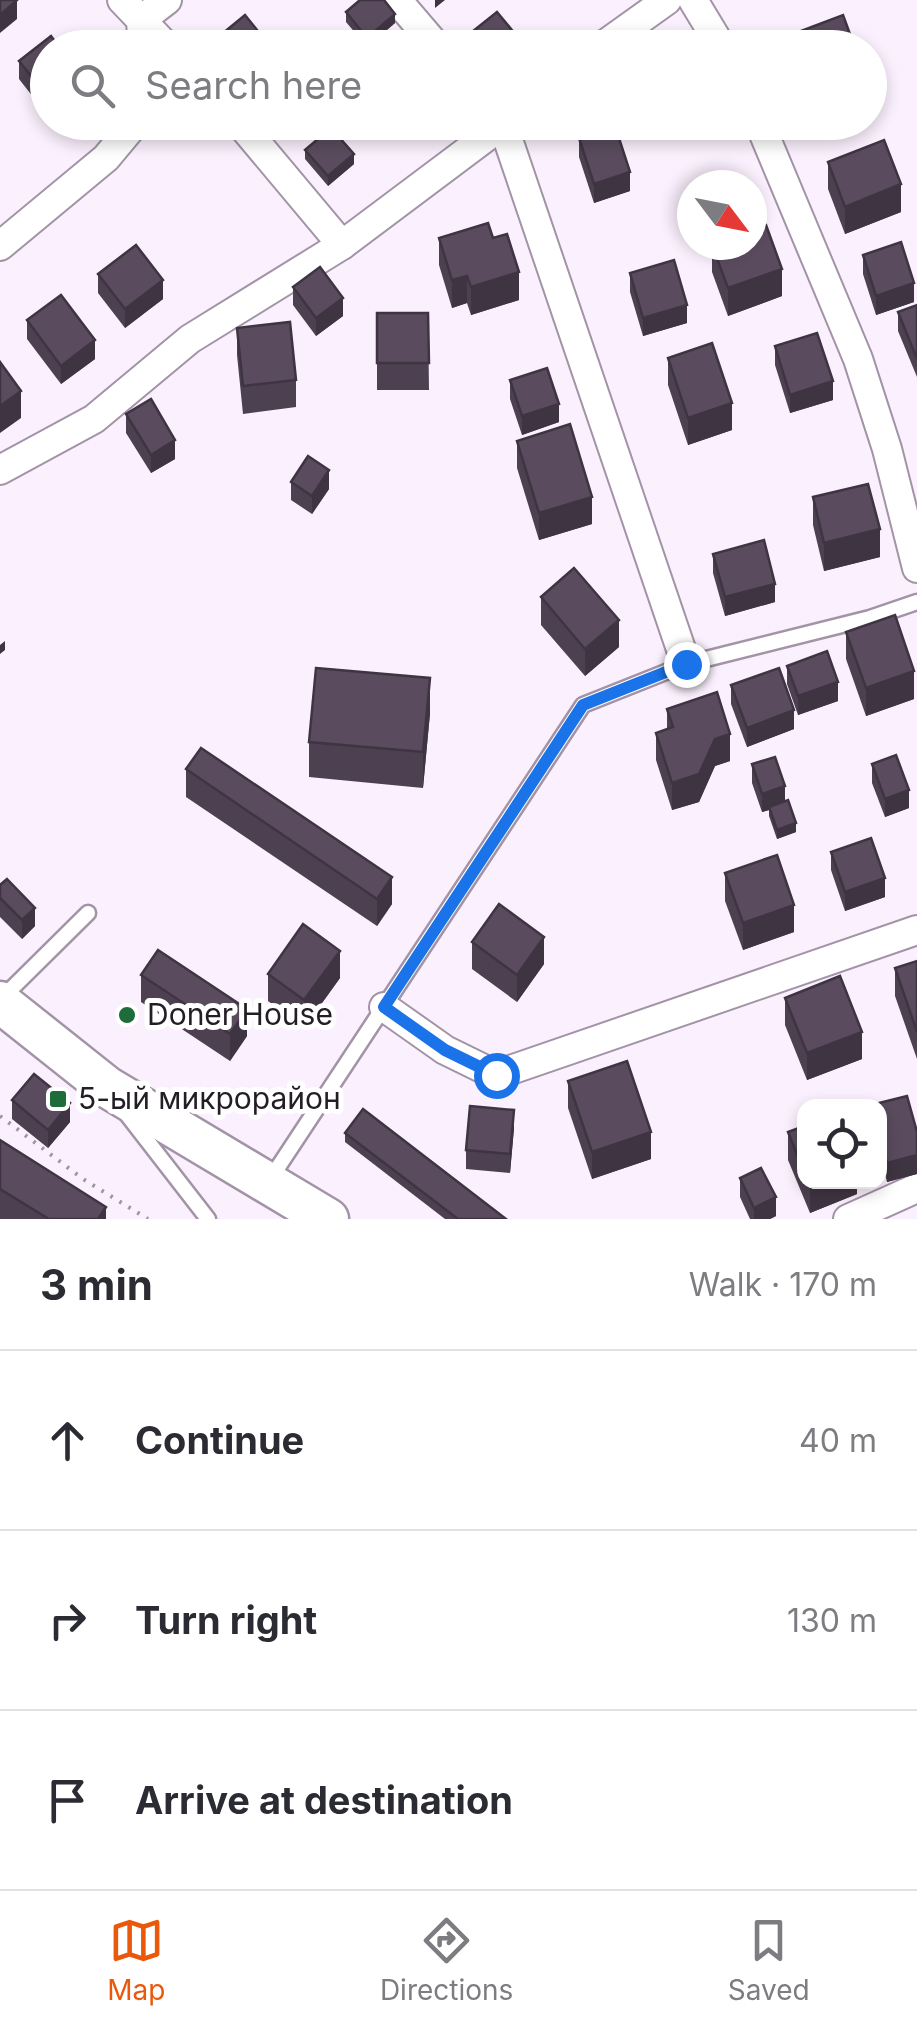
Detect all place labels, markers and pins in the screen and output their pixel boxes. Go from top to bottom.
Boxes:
place label: Doner House [147,996,333,1032]
marker: Doner House [116,1004,138,1026]
place label: 5-ый микрорайон [78,1080,341,1116]
marker: 5-ый микрорайон [47,1088,69,1110]

